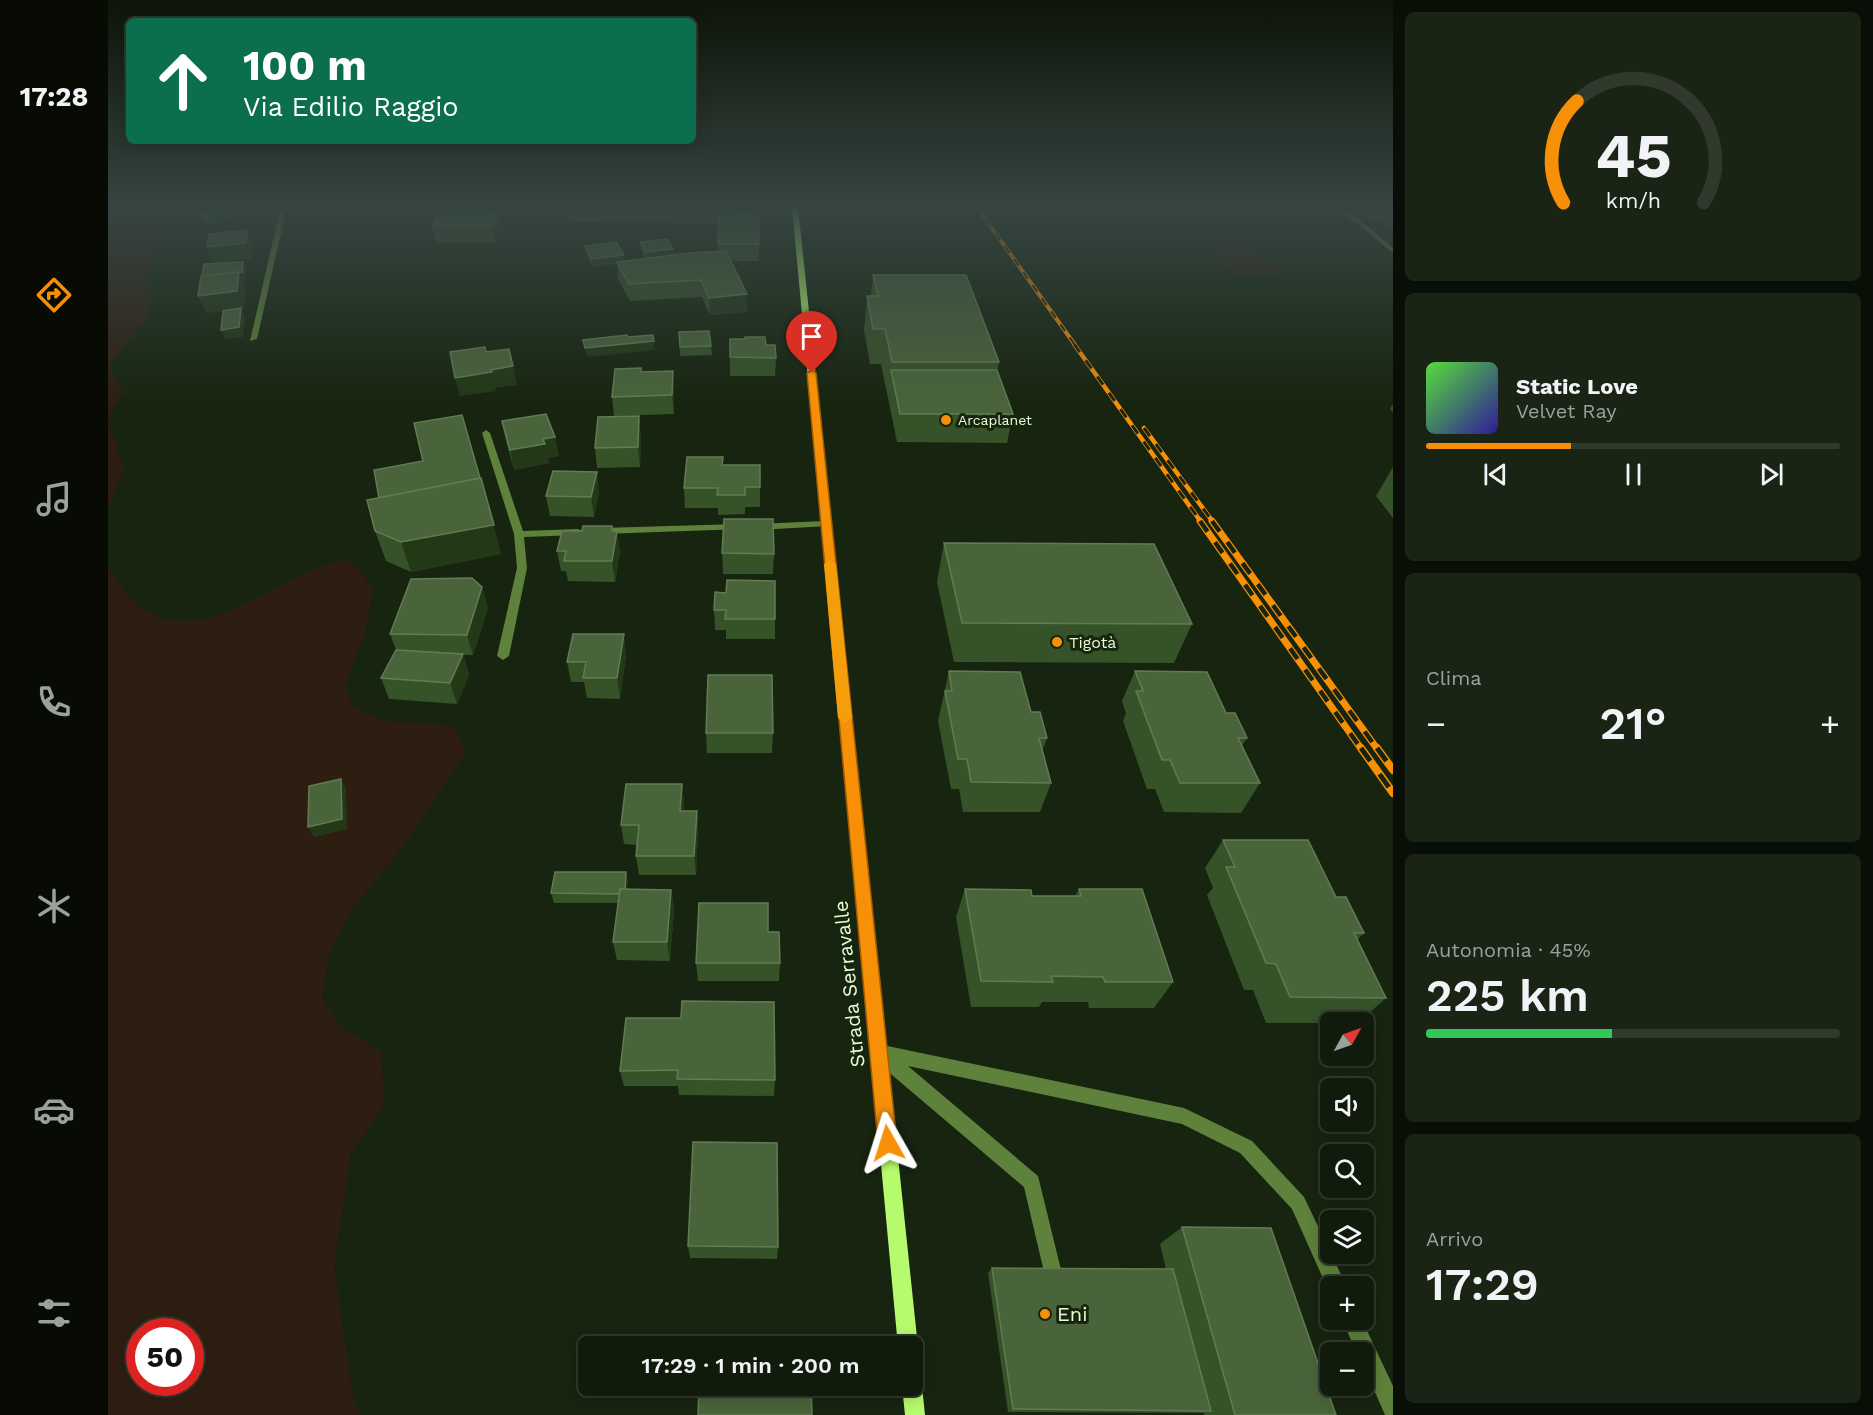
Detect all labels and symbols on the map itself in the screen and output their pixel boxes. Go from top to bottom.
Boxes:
pin [786,311,837,373]
place label: Arcaplanet [958,412,1032,428]
marker: Arcaplanet [939,413,953,427]
place label: Tigotà [1069,633,1116,652]
marker: Tigotà [1050,635,1064,649]
street label: Strada Serravalle [828,900,870,1068]
north arrow [1320,1012,1374,1066]
position arrow [856,1111,920,1175]
place label: Eni [1057,1302,1087,1326]
marker: Eni [1038,1307,1052,1321]
speed limit sign: 50 [126,1318,204,1396]

